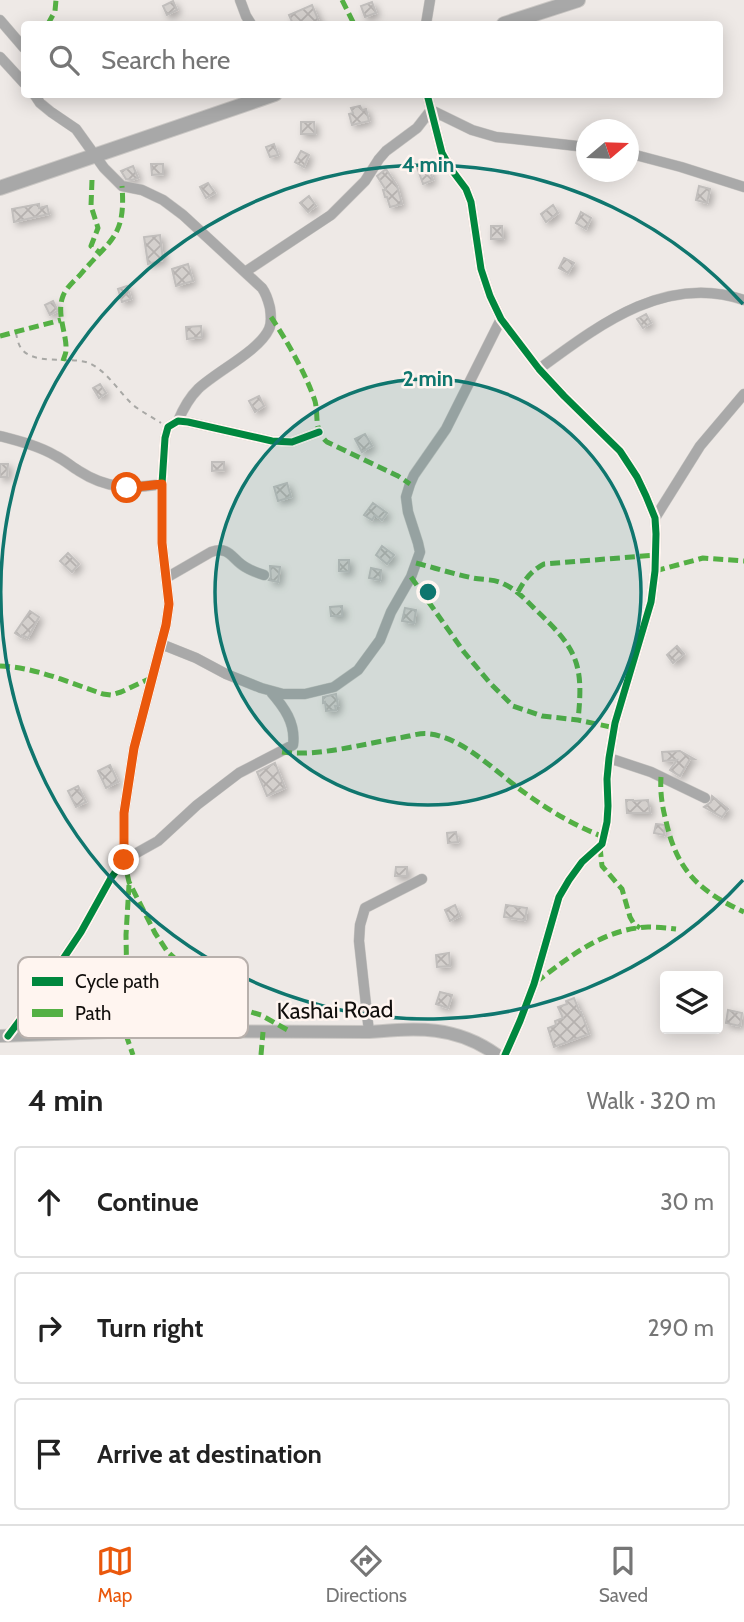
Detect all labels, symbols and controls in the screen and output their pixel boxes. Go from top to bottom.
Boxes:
search box [21,21,723,98]
icon: search [45,41,83,79]
text: Search here [101,44,230,76]
north arrow [576,119,639,182]
text: 4 min [402,152,454,177]
text: 2 min [403,366,453,391]
route start [111,472,142,503]
centre of rings [416,580,440,604]
route end [108,844,139,875]
legend [18,957,248,1038]
text: Cycle path [75,970,159,993]
map controls [660,971,723,1034]
button: layers [660,971,723,1034]
street label: Kashai Road [276,995,394,1025]
text: Path [75,1002,111,1025]
text: 4 min [28,1082,103,1119]
text: Walk · 320 m [587,1087,716,1115]
icon: ahead [30,1183,68,1221]
text: Continue [97,1186,199,1218]
text: 30 m [660,1188,714,1216]
icon: right [30,1309,68,1347]
text: Turn right [97,1312,203,1344]
text: 290 m [647,1314,714,1342]
icon: arrive [30,1435,68,1473]
text: Arrive at destination [97,1438,322,1470]
tab: Map [96,1542,134,1607]
tab: Directions [326,1542,407,1607]
tab: Saved [599,1542,648,1607]

